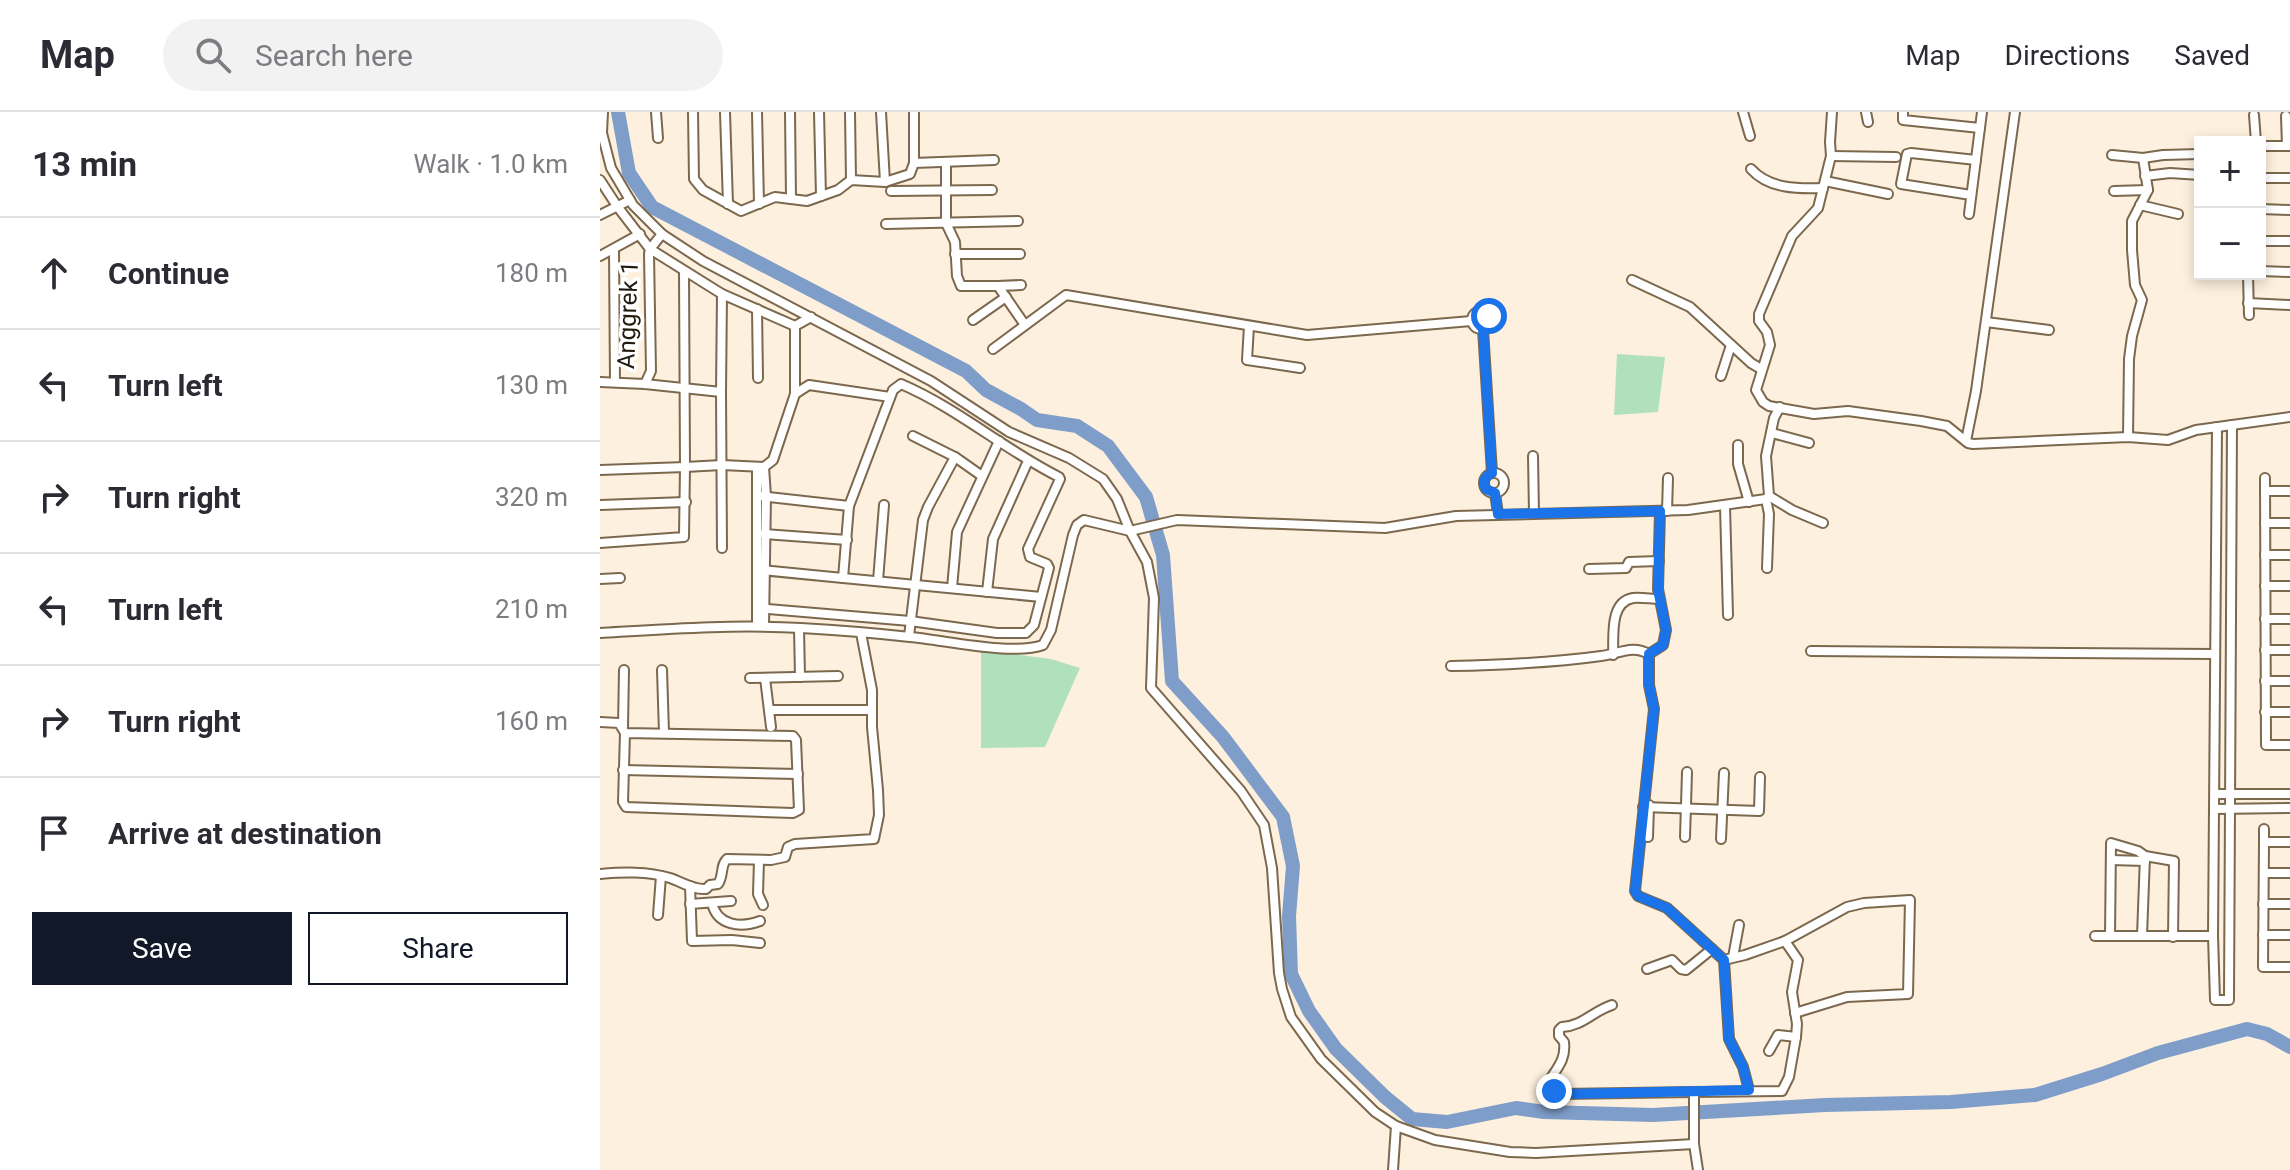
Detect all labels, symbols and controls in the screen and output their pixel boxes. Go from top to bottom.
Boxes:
search box [163,19,723,91]
text: Map [40,33,115,77]
icon: search [191,33,235,77]
text: Search here [255,38,413,73]
text: Map [1905,39,1961,72]
text: Directions [2005,39,2130,72]
text: Saved [2174,39,2250,72]
map controls [2194,136,2266,280]
button: + [2194,136,2266,208]
text: 13 min [32,144,137,184]
text: Walk · 1.0 km [414,149,568,179]
button: − [2194,208,2266,280]
icon: ahead [32,251,76,295]
text: Continue [108,256,229,291]
text: 180 m [495,258,568,288]
street label: Anggrek 1 [612,260,644,370]
route start [1471,298,1507,334]
icon: left [32,363,76,407]
text: Turn left [108,368,223,403]
text: 130 m [495,370,568,400]
icon: right [32,475,76,519]
text: Turn right [108,480,241,515]
text: 320 m [495,482,568,512]
icon: left [32,587,76,631]
text: Turn left [108,592,223,627]
text: 210 m [495,594,568,624]
icon: right [32,699,76,743]
text: Turn right [108,704,241,739]
text: 160 m [495,706,568,736]
icon: arrive [32,811,76,855]
text: Arrive at destination [108,816,382,851]
button: Save [32,912,292,985]
button: Share [308,912,568,985]
route end [1536,1073,1572,1109]

